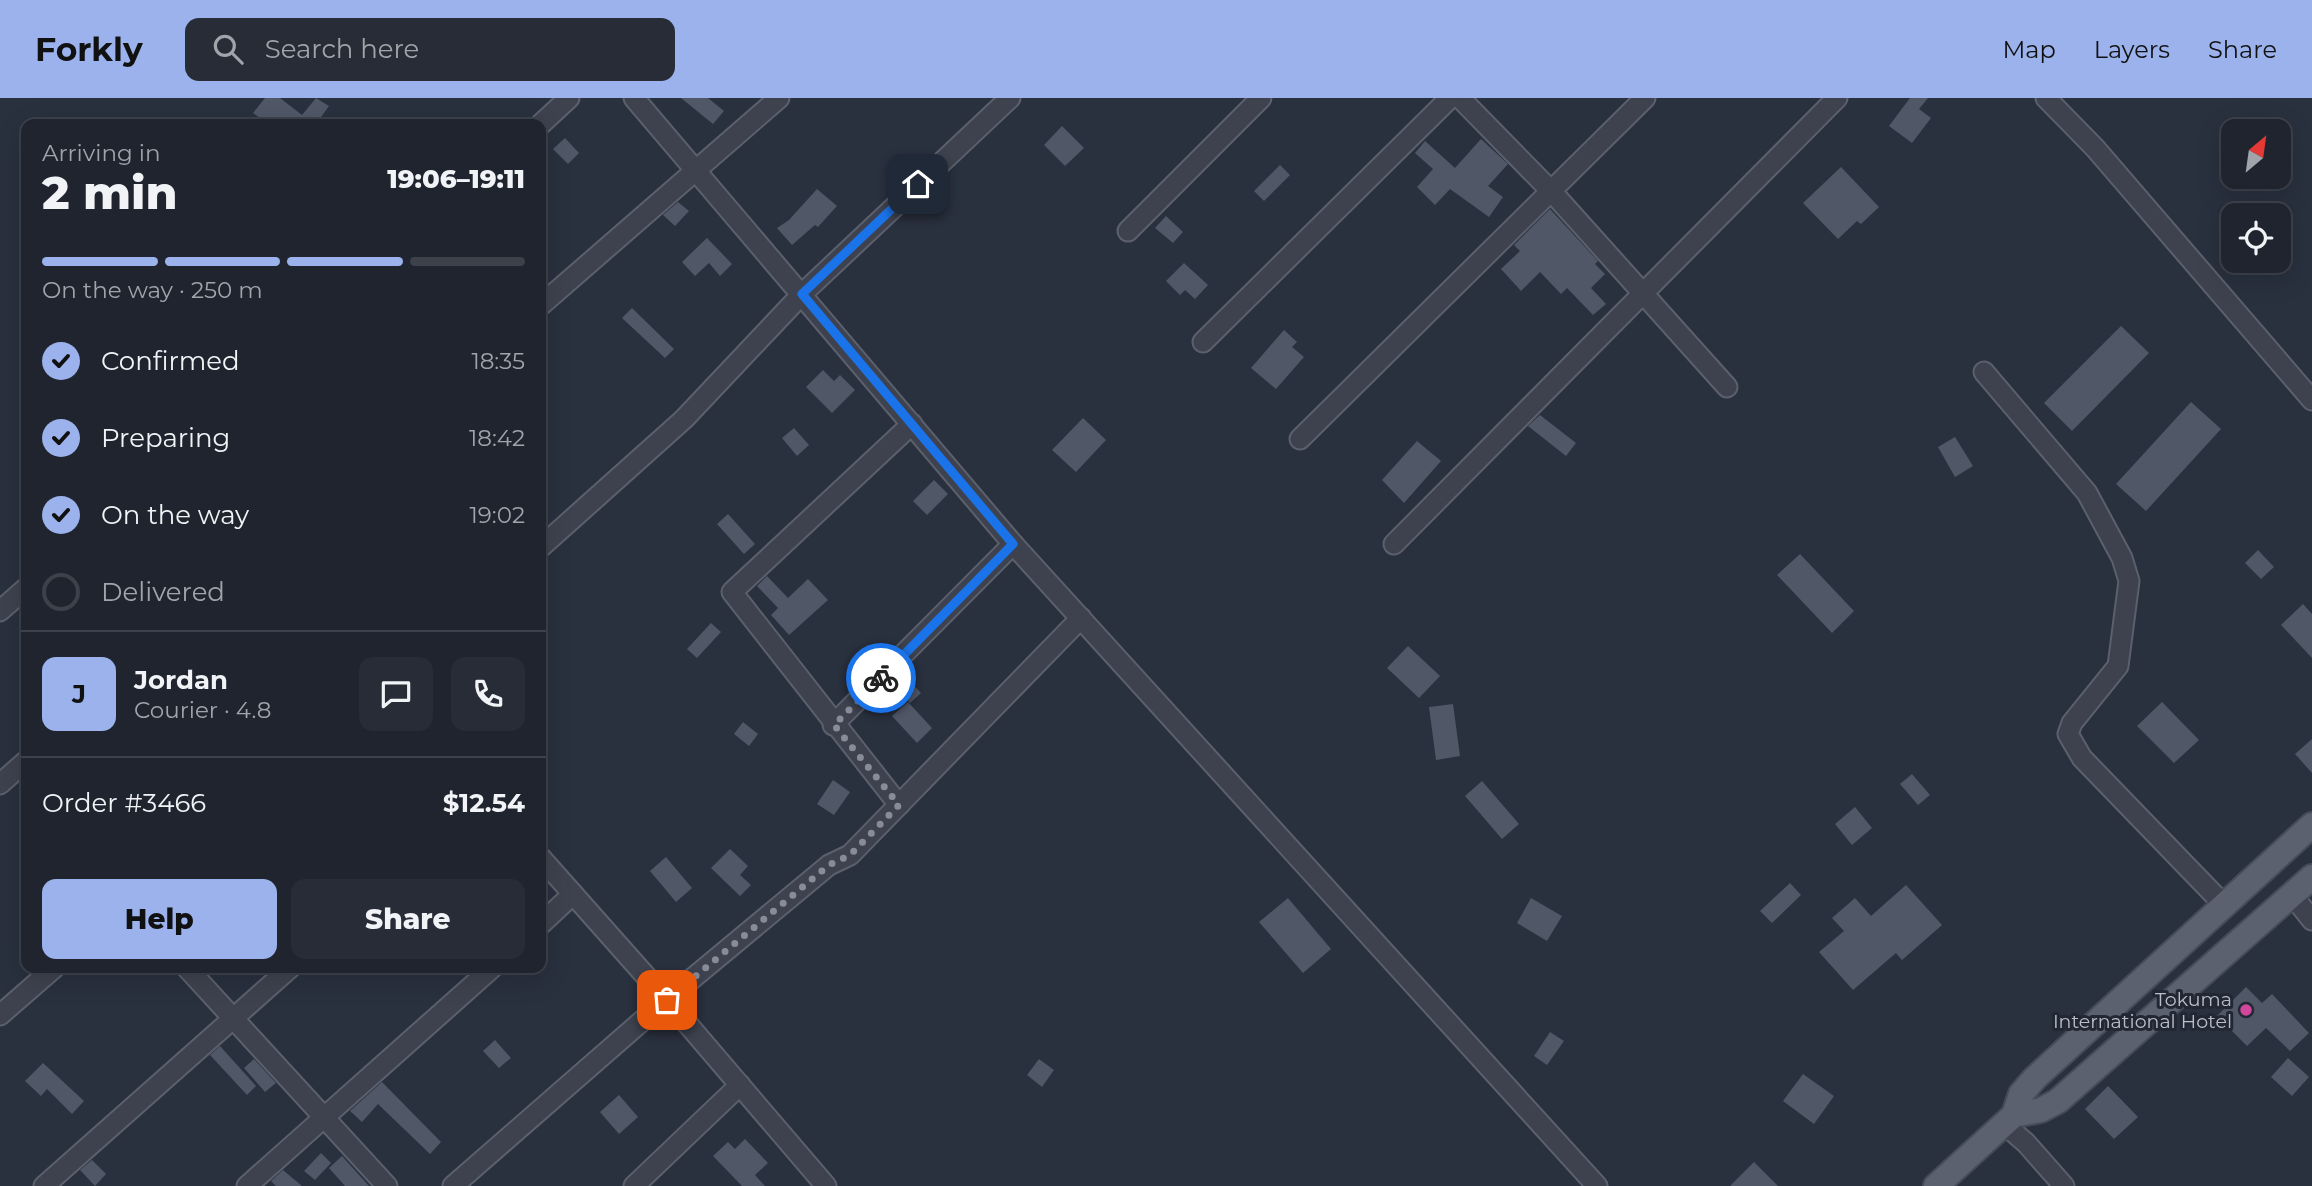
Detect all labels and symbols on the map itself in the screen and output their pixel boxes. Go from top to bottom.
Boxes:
north arrow [2221,119,2291,189]
pin [888,154,948,214]
courier [846,643,916,713]
pin [637,970,697,1030]
place label: Tokuma International Hotel [2053,988,2232,1033]
marker: Tokuma International Hotel [2238,1002,2254,1018]

